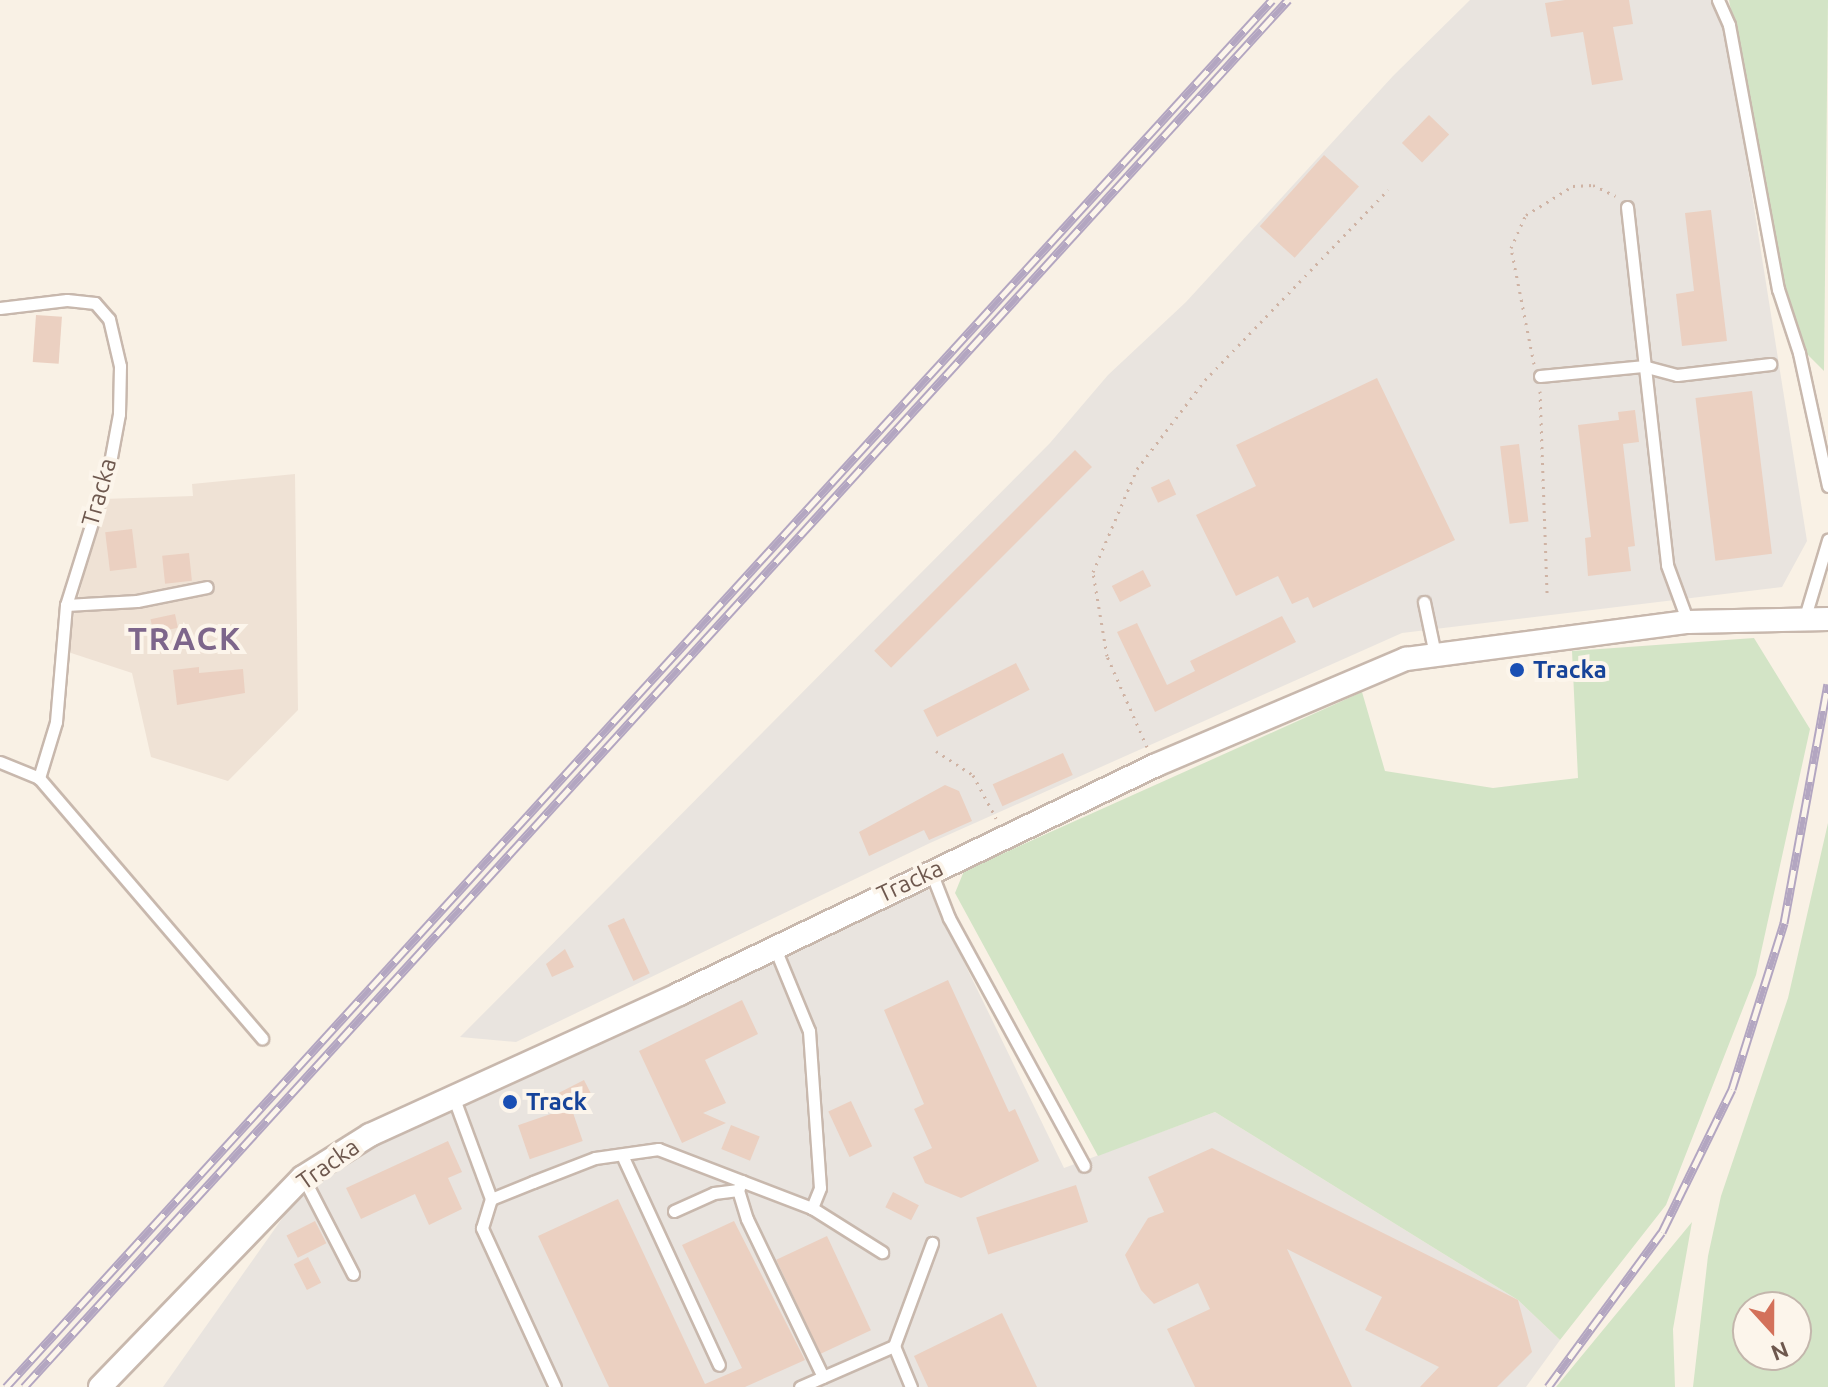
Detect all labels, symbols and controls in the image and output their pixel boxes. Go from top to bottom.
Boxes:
street label: Tracka [76,455,122,529]
district label: TRACK [128,619,242,657]
place label: Tracka [1533,656,1607,684]
marker: Tracka [1508,661,1526,679]
street label: Tracka [872,853,948,909]
place label: Track [526,1088,587,1116]
marker: Track [501,1093,519,1111]
street label: Tracka [291,1132,365,1196]
north arrow [1732,1291,1812,1371]
text: N [1768,1337,1792,1367]

